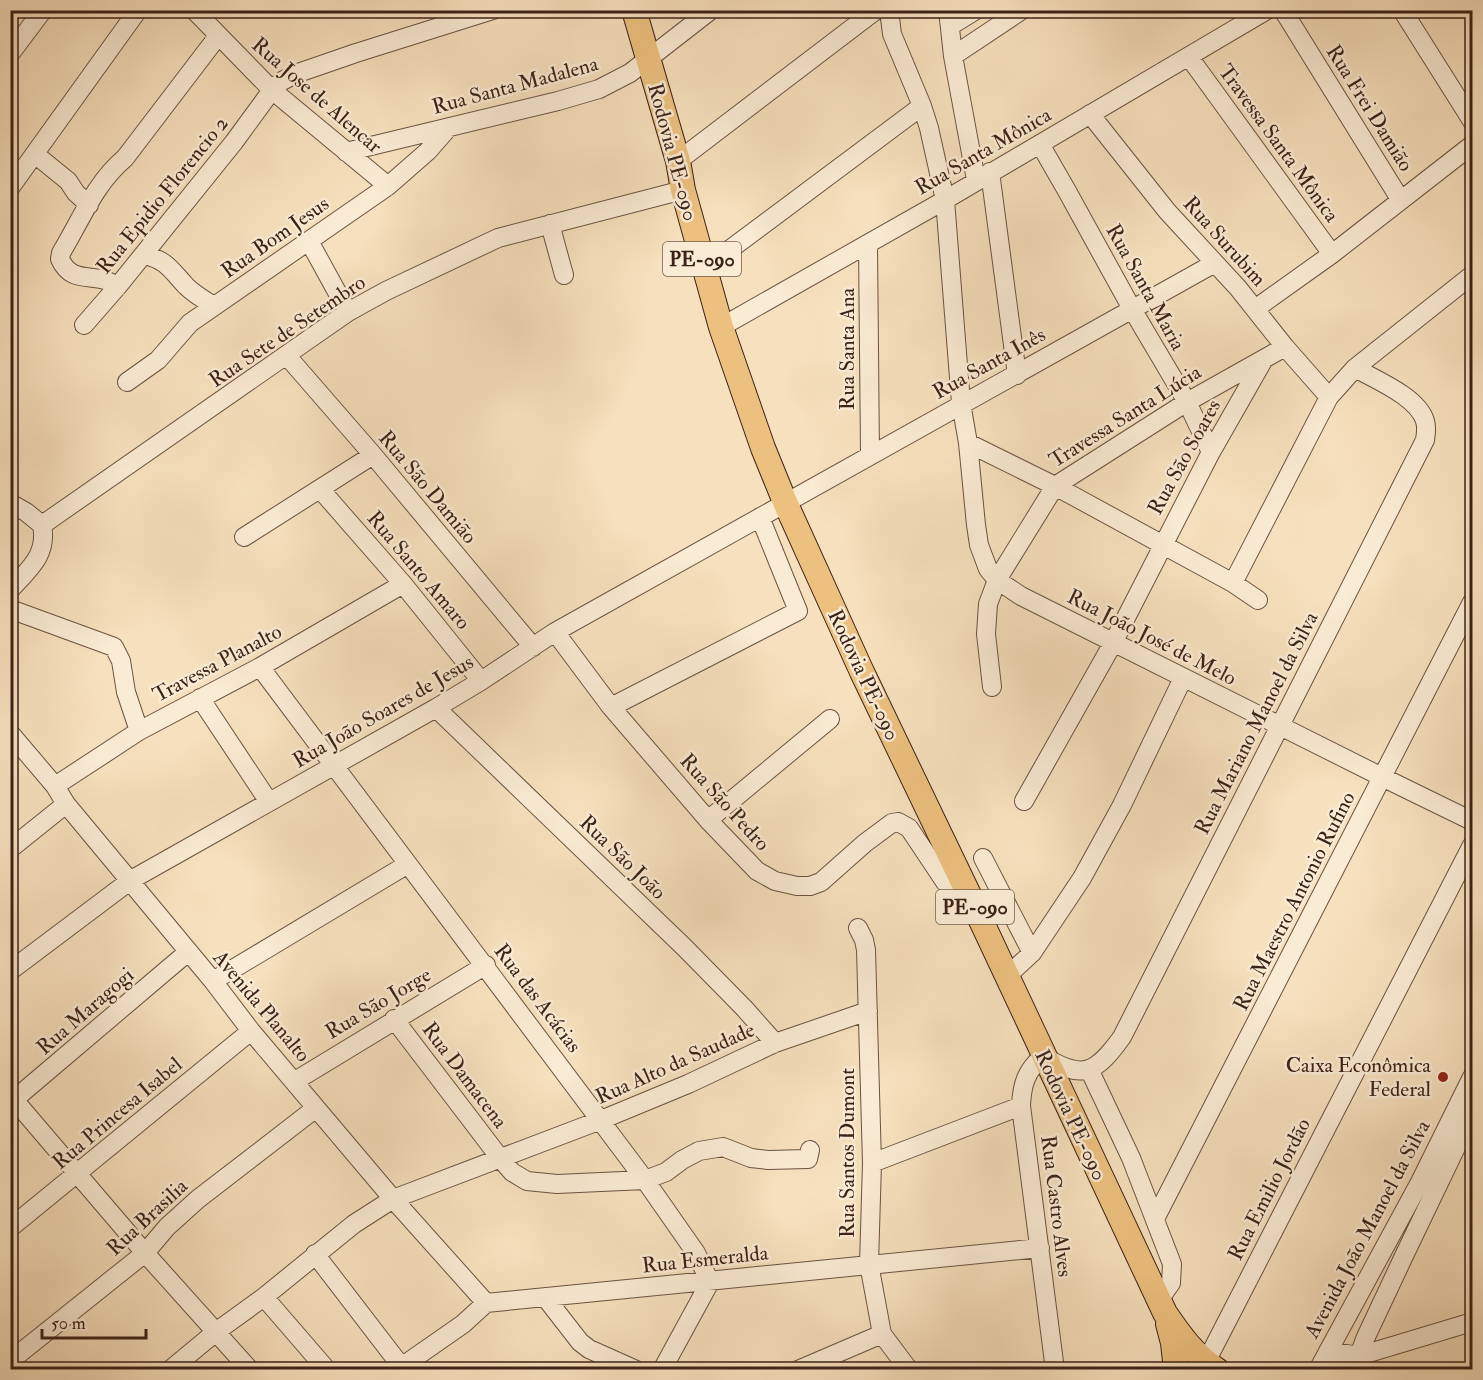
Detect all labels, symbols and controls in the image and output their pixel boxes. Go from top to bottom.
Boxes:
street label: Rua Jose de Alencar [246,31,388,159]
street label: Rua Frei Damião [1320,40,1419,177]
street label: Rua Santa Madalena [429,50,602,121]
street label: Travessa Santa Mônica [1212,59,1345,228]
street label: Rodovia PE-090 [641,80,704,224]
street label: Rua Santa Mônica [910,101,1057,201]
street label: Rua Epidio Florencio 2 [90,111,234,280]
street label: Rua Bom Jesus [216,190,334,284]
street label: Rua Surubim [1177,191,1272,292]
street label: Rua Santa Maria [1100,219,1192,356]
road number: PE-090 [663,242,741,276]
street label: Rua Sete de Setembro [204,269,371,394]
street label: Rua Santa Ana [834,287,861,410]
street label: Rua Santa Inês [928,321,1050,406]
street label: Travessa Santa Lúcia [1044,359,1207,474]
street label: Rua São Soares [1142,395,1227,520]
street label: Rua São Damião [372,425,483,550]
street label: Rua Santo Amaro [361,505,476,635]
street label: Rua João José de Melo [1063,583,1241,692]
street label: Rodovia PE-090 [821,605,906,745]
street label: Rua Mariano Manoel da Silva [1188,607,1325,839]
street label: Travessa Planalto [148,618,286,709]
street label: Rua João Soares de Jesus [288,649,479,774]
street label: Rua São Pedro [674,748,776,857]
street label: Rua Maestro Antonio Rufino [1227,787,1362,1015]
street label: Rua São João [574,809,672,905]
road number: PE-090 [936,890,1014,924]
street label: Rua das Acácias [488,938,587,1058]
street label: Avenida Planalto [206,944,316,1068]
street label: Rua Maragogi [31,961,140,1061]
street label: Rua São Jorge [320,961,436,1046]
street label: Rua Alto da Saudade [591,1016,759,1111]
street label: Rua Damacena [416,1017,514,1134]
street label: Rodovia PE-090 [1028,1045,1113,1185]
street label: Rua Princesa Isabel [47,1051,188,1176]
place label: Caixa Econômica Federal [1286,1052,1432,1103]
street label: Rua Santos Dumont [834,1068,861,1238]
marker: Caixa Econômica Federal [1436,1070,1450,1084]
street label: Rua Emilio Jordão [1222,1114,1317,1265]
street label: Avenida João Manoel da Silva [1298,1115,1437,1344]
street label: Rua Castro Alves [1034,1134,1079,1278]
street label: Rua Brasilia [101,1173,194,1262]
street label: Rua Esmeralda [641,1239,770,1280]
scale bar [42,1302,146,1340]
text: 50 m [51,1312,86,1335]

